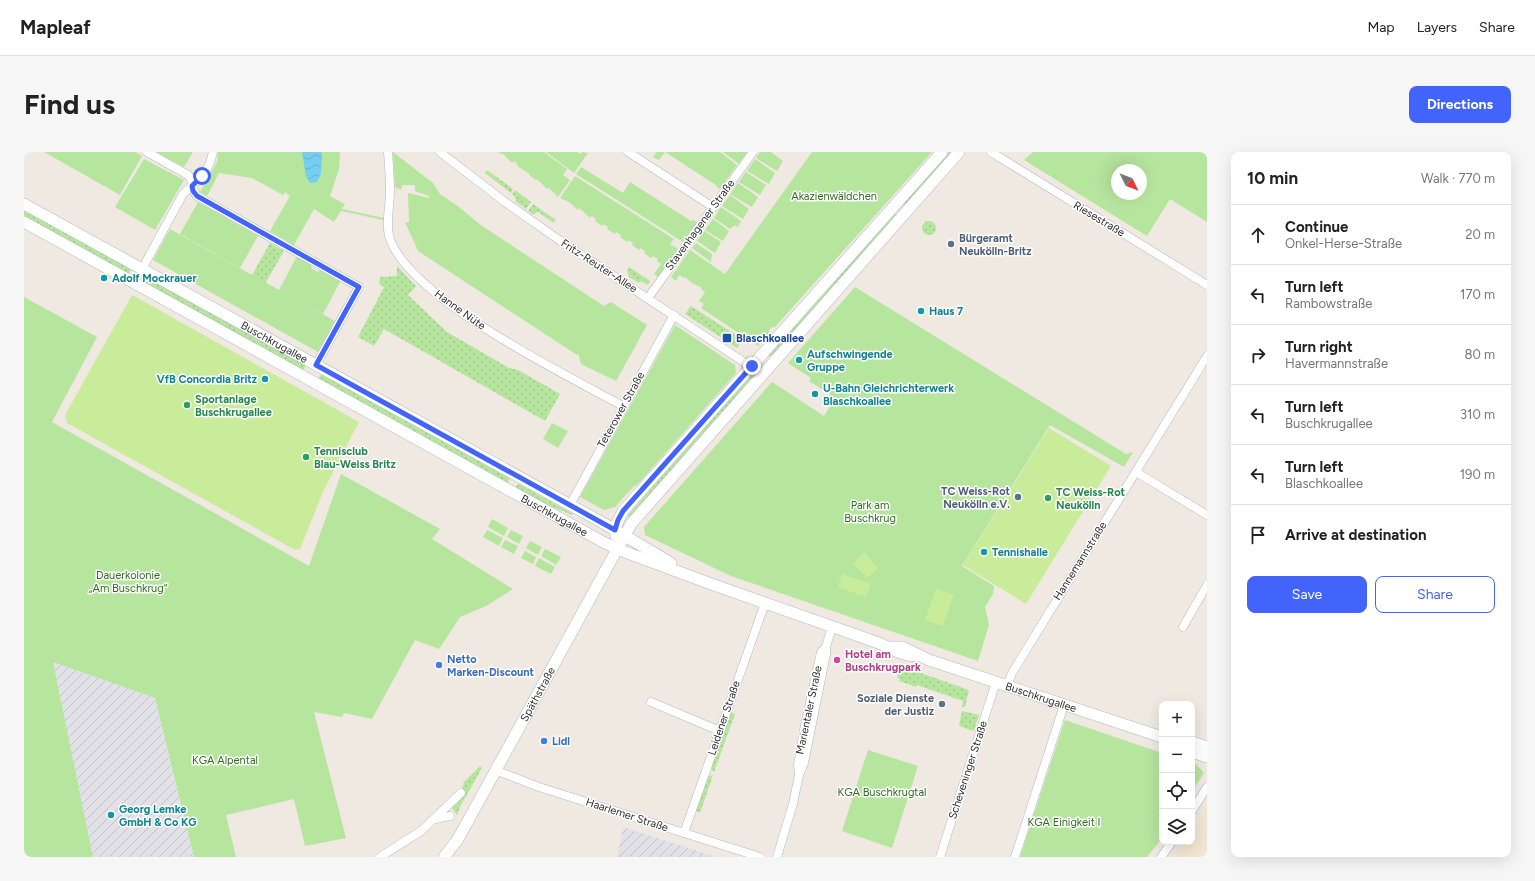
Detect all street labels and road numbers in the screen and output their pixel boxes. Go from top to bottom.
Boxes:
street label: Stavenhagener Straße [663,177,737,273]
street label: Riesestraße [1071,199,1127,239]
street label: Fritz-Reuter-Allee [559,237,639,295]
street label: Hanne Nüte [432,287,488,333]
street label: Buschkrugallee [239,318,310,366]
street label: Teterower Straße [595,370,647,450]
street label: Buschkrugallee [519,491,590,539]
street label: Hannemannstraße [1051,519,1109,603]
street label: Marientaler Straße [793,664,825,756]
street label: Späthstraße [517,665,558,724]
street label: Leidener Straße [705,679,743,757]
street label: Buschkrugallee [1004,679,1078,715]
street label: Scheveninger Straße [946,719,990,821]
street label: Haarlemer Straße [584,796,670,834]

